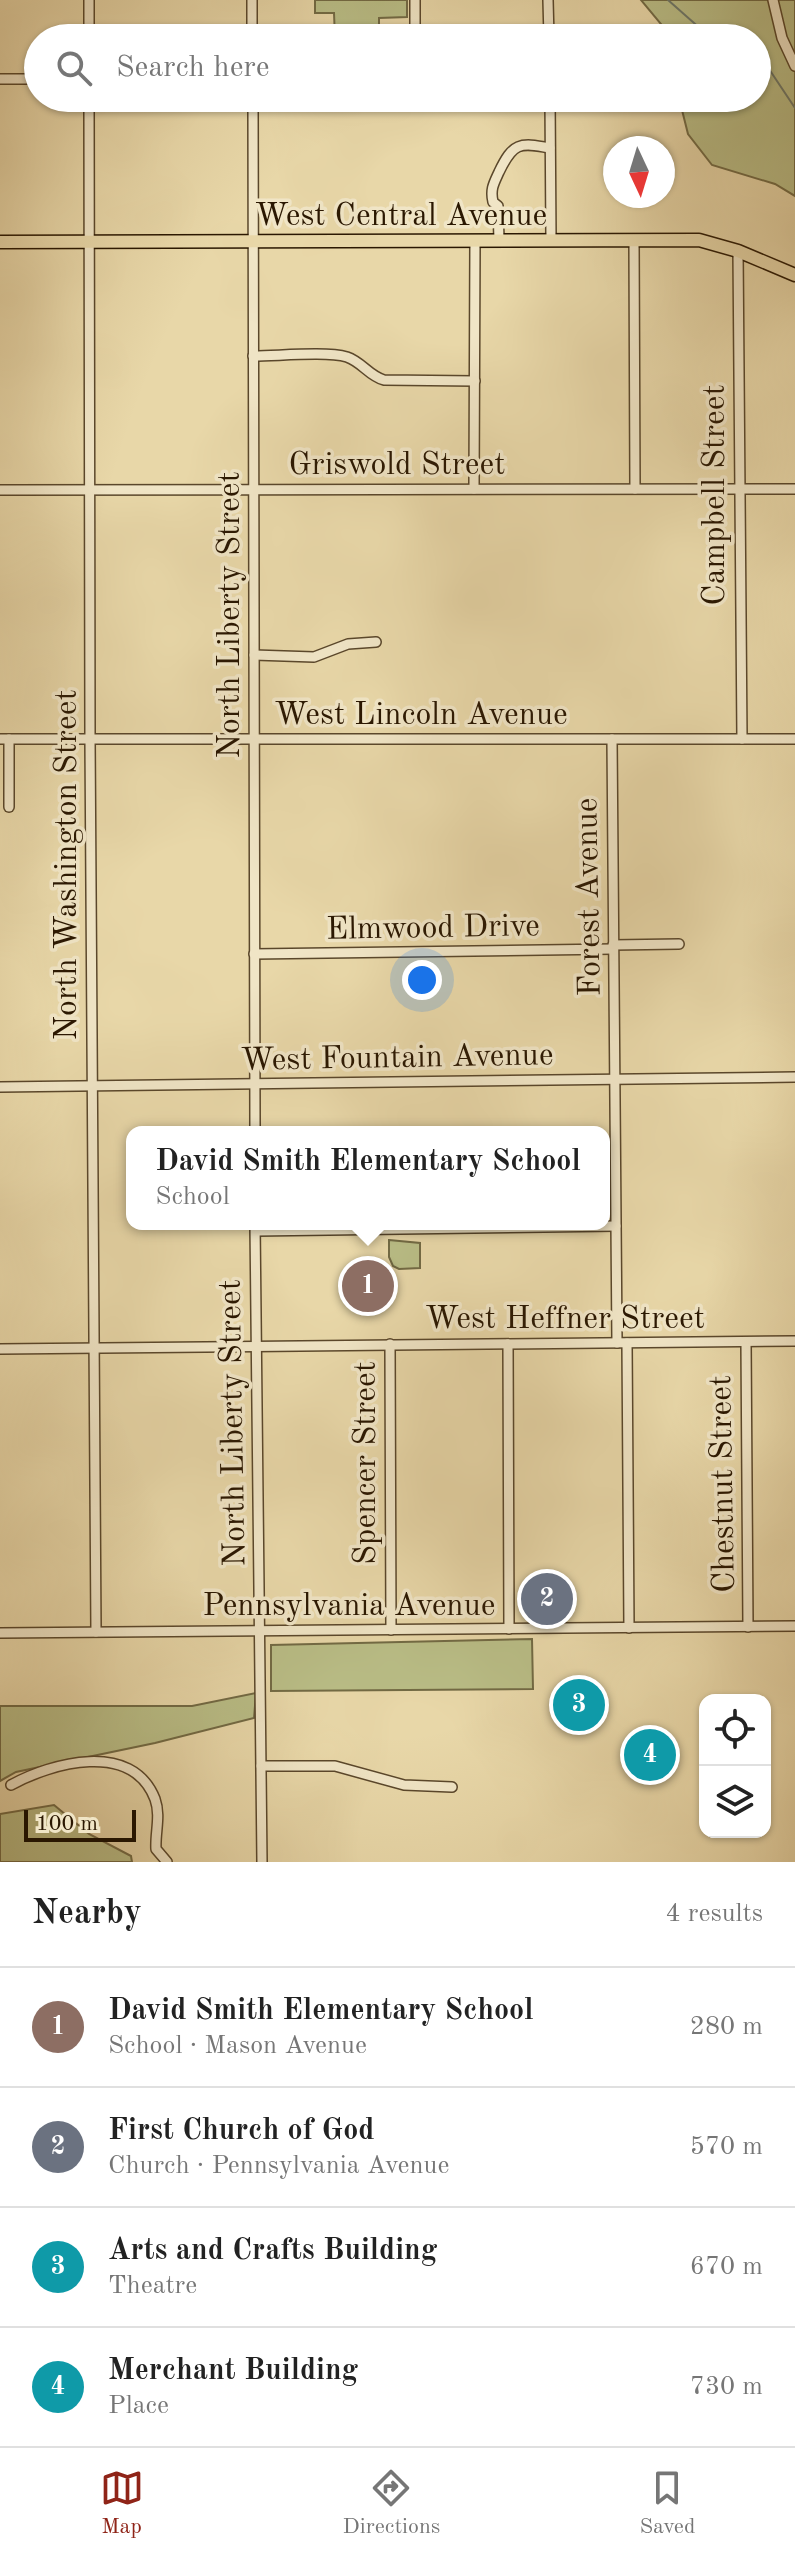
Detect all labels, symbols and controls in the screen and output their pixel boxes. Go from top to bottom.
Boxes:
search box [24,24,771,112]
icon: search [52,46,96,90]
text: Search here [116,53,270,83]
north arrow [603,136,675,208]
street label: West Central Avenue [255,201,547,233]
street label: Campbell Street [700,384,732,606]
street label: Griswold Street [289,450,505,482]
street label: North Liberty Street [215,471,247,759]
street label: North Washington Street [52,689,84,1041]
street label: West Lincoln Avenue [274,700,568,732]
street label: Forest Avenue [572,797,608,997]
street label: Elmwood Drive [326,911,540,947]
your location [402,960,442,1000]
street label: West Fountain Avenue [240,1040,554,1078]
popup [126,1126,610,1230]
text: David Smith Elementary School [155,1147,581,1177]
text: School [155,1184,230,1210]
pin: 1 [342,1256,394,1316]
street label: North Liberty Street [215,1279,253,1567]
street label: West Heffner Street [425,1304,705,1336]
street label: Spencer Street [351,1361,383,1565]
street label: Chestnut Street [706,1375,742,1593]
pin: 2 [521,1569,573,1629]
street label: Pennsylvania Avenue [203,1591,495,1623]
pin: 3 [553,1675,605,1735]
map controls [699,1694,771,1838]
button: locate [699,1694,771,1766]
pin: 4 [624,1725,676,1785]
button: layers [699,1766,771,1838]
scale bar [24,1806,136,1842]
text: 100 m [36,1813,98,1835]
text: Nearby [32,1897,142,1931]
text: 4 results [665,1901,763,1927]
text: David Smith Elementary School [108,1996,533,2026]
text: 1 [50,2014,66,2040]
text: 280 m [690,2014,763,2040]
text: School · Mason Avenue [108,2033,367,2059]
text: First Church of God [108,2116,374,2146]
text: 2 [50,2134,66,2160]
text: 570 m [690,2134,763,2160]
text: Church · Pennsylvania Avenue [108,2153,449,2179]
text: Arts and Crafts Building [108,2236,437,2266]
text: 3 [50,2254,66,2280]
text: 670 m [690,2254,763,2280]
text: Theatre [108,2273,197,2299]
text: Merchant Building [108,2356,358,2386]
text: 4 [50,2374,66,2400]
text: 730 m [690,2374,763,2400]
text: Place [108,2393,169,2419]
tab: Map [100,2466,144,2541]
tab: Directions [343,2466,440,2541]
tab: Saved [639,2466,695,2541]

